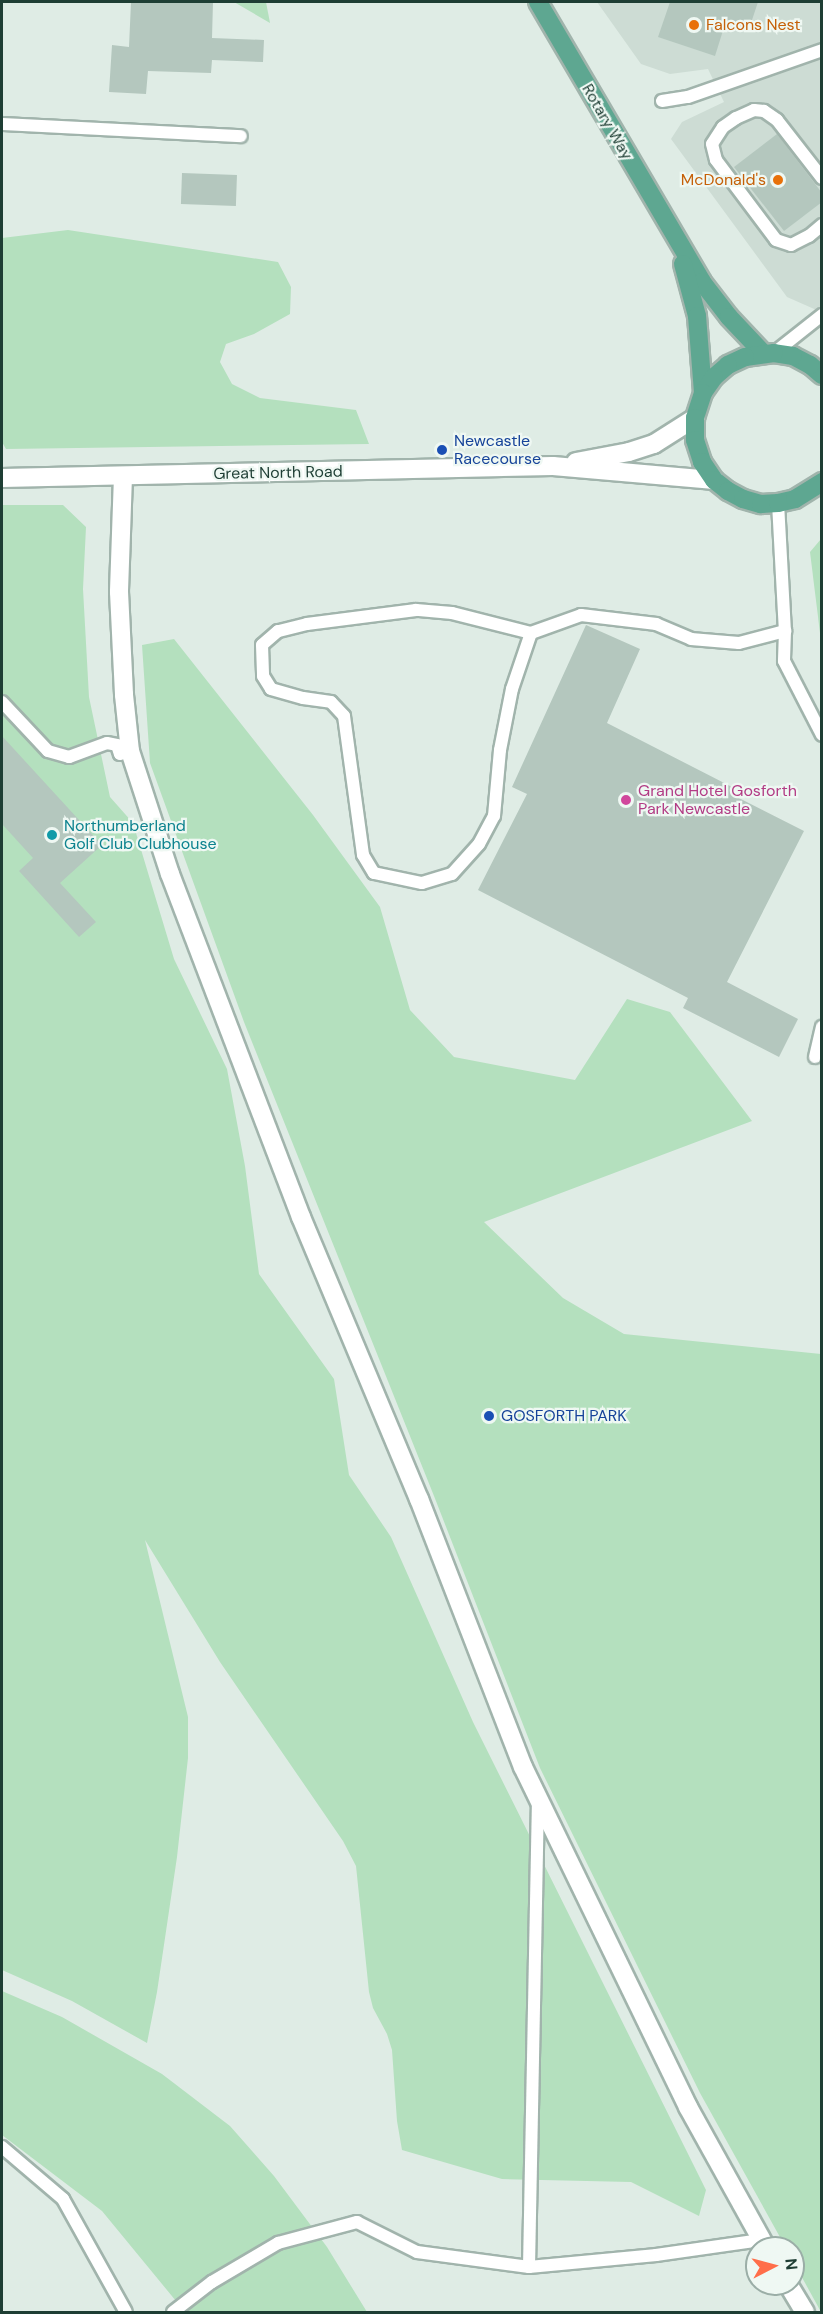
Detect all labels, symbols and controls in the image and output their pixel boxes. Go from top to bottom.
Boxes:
place label: Falcons Nest [706,15,800,35]
marker: Falcons Nest [687,18,701,32]
street label: Rotary Way [578,81,636,163]
place label: McDonald's [681,170,766,190]
marker: McDonald's [771,173,785,187]
place label: Newcastle Racecourse [454,431,541,469]
marker: Newcastle Racecourse [435,443,449,457]
street label: Great North Road [213,462,343,484]
place label: Grand Hotel Gosforth Park Newcastle [638,781,797,819]
marker: Grand Hotel Gosforth Park Newcastle [619,793,633,807]
place label: Northumberland Golf Club Clubhouse [64,816,217,854]
marker: Northumberland Golf Club Clubhouse [45,828,59,842]
place label: GOSFORTH PARK [501,1406,627,1426]
marker: GOSFORTH PARK [482,1409,496,1423]
north arrow [745,2236,805,2296]
text: N [780,2257,802,2271]

